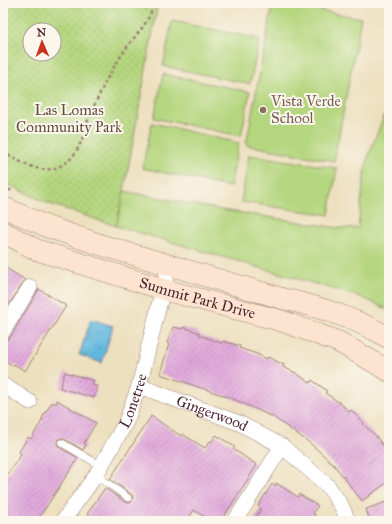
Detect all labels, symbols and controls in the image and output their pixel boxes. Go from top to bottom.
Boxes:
north arrow [22,22,62,62]
text: N [37,26,47,39]
place label: Vista Verde School [270,92,341,127]
park label: Las Lomas Community Park [16,101,122,136]
marker: Vista Verde School [258,105,268,115]
street label: Summit Park Drive [137,273,257,323]
street label: Lonetree [115,372,151,431]
street label: Gingerwood [174,392,251,435]

